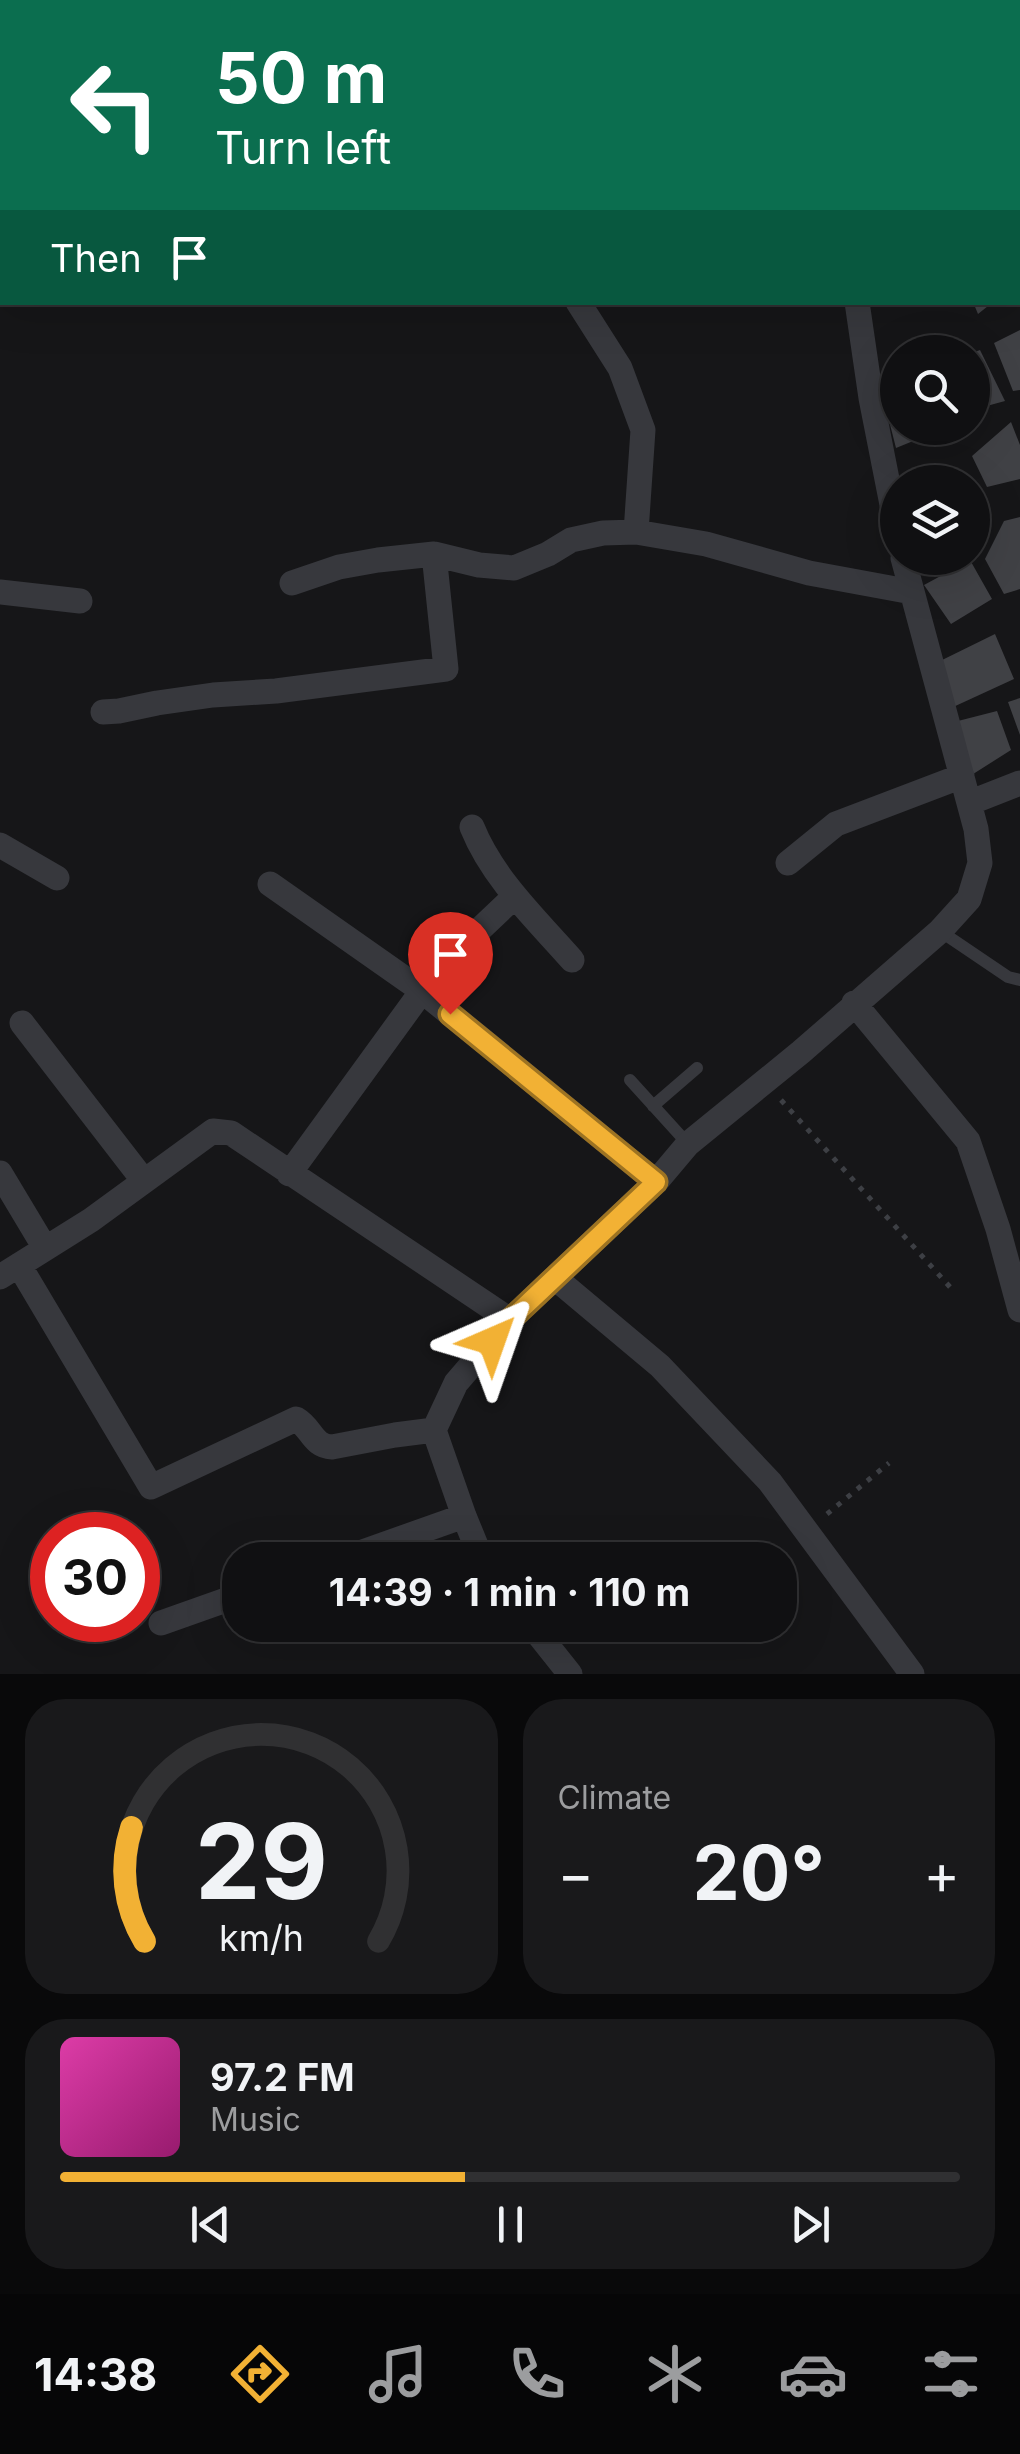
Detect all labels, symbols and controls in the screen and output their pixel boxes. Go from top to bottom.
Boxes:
text: 50 m [215,35,387,120]
icon: left [50,40,180,170]
text: Turn left [215,120,391,175]
icon: arrive [162,230,217,285]
text: Then [50,235,142,281]
map controls [880,335,990,575]
button: search [880,335,990,445]
button: layers [880,465,990,575]
pin [408,912,493,1015]
icon: arrive [423,927,478,982]
position arrow [440,1289,544,1393]
speed limit sign: 30 [30,1512,160,1642]
text: 14:39 · 1 min · 110 m [329,1569,690,1615]
text: Climate [558,1778,671,1817]
text: 29 [195,1798,328,1924]
text: 20° [693,1827,825,1918]
text: − [558,1841,594,1907]
text: + [924,1841,960,1907]
text: km/h [219,1916,304,1960]
text: 97.2 FM [210,2054,355,2100]
text: Music [210,2100,301,2139]
icon: previous [183,2197,238,2252]
icon: pause [483,2197,538,2252]
icon: next [783,2197,838,2252]
icon: directions [225,2339,295,2409]
icon: music [363,2339,433,2409]
icon: phone [502,2339,572,2409]
icon: climate [640,2339,710,2409]
icon: car [778,2339,848,2409]
icon: filters [916,2339,986,2409]
text: 14:38 [34,2347,157,2402]

